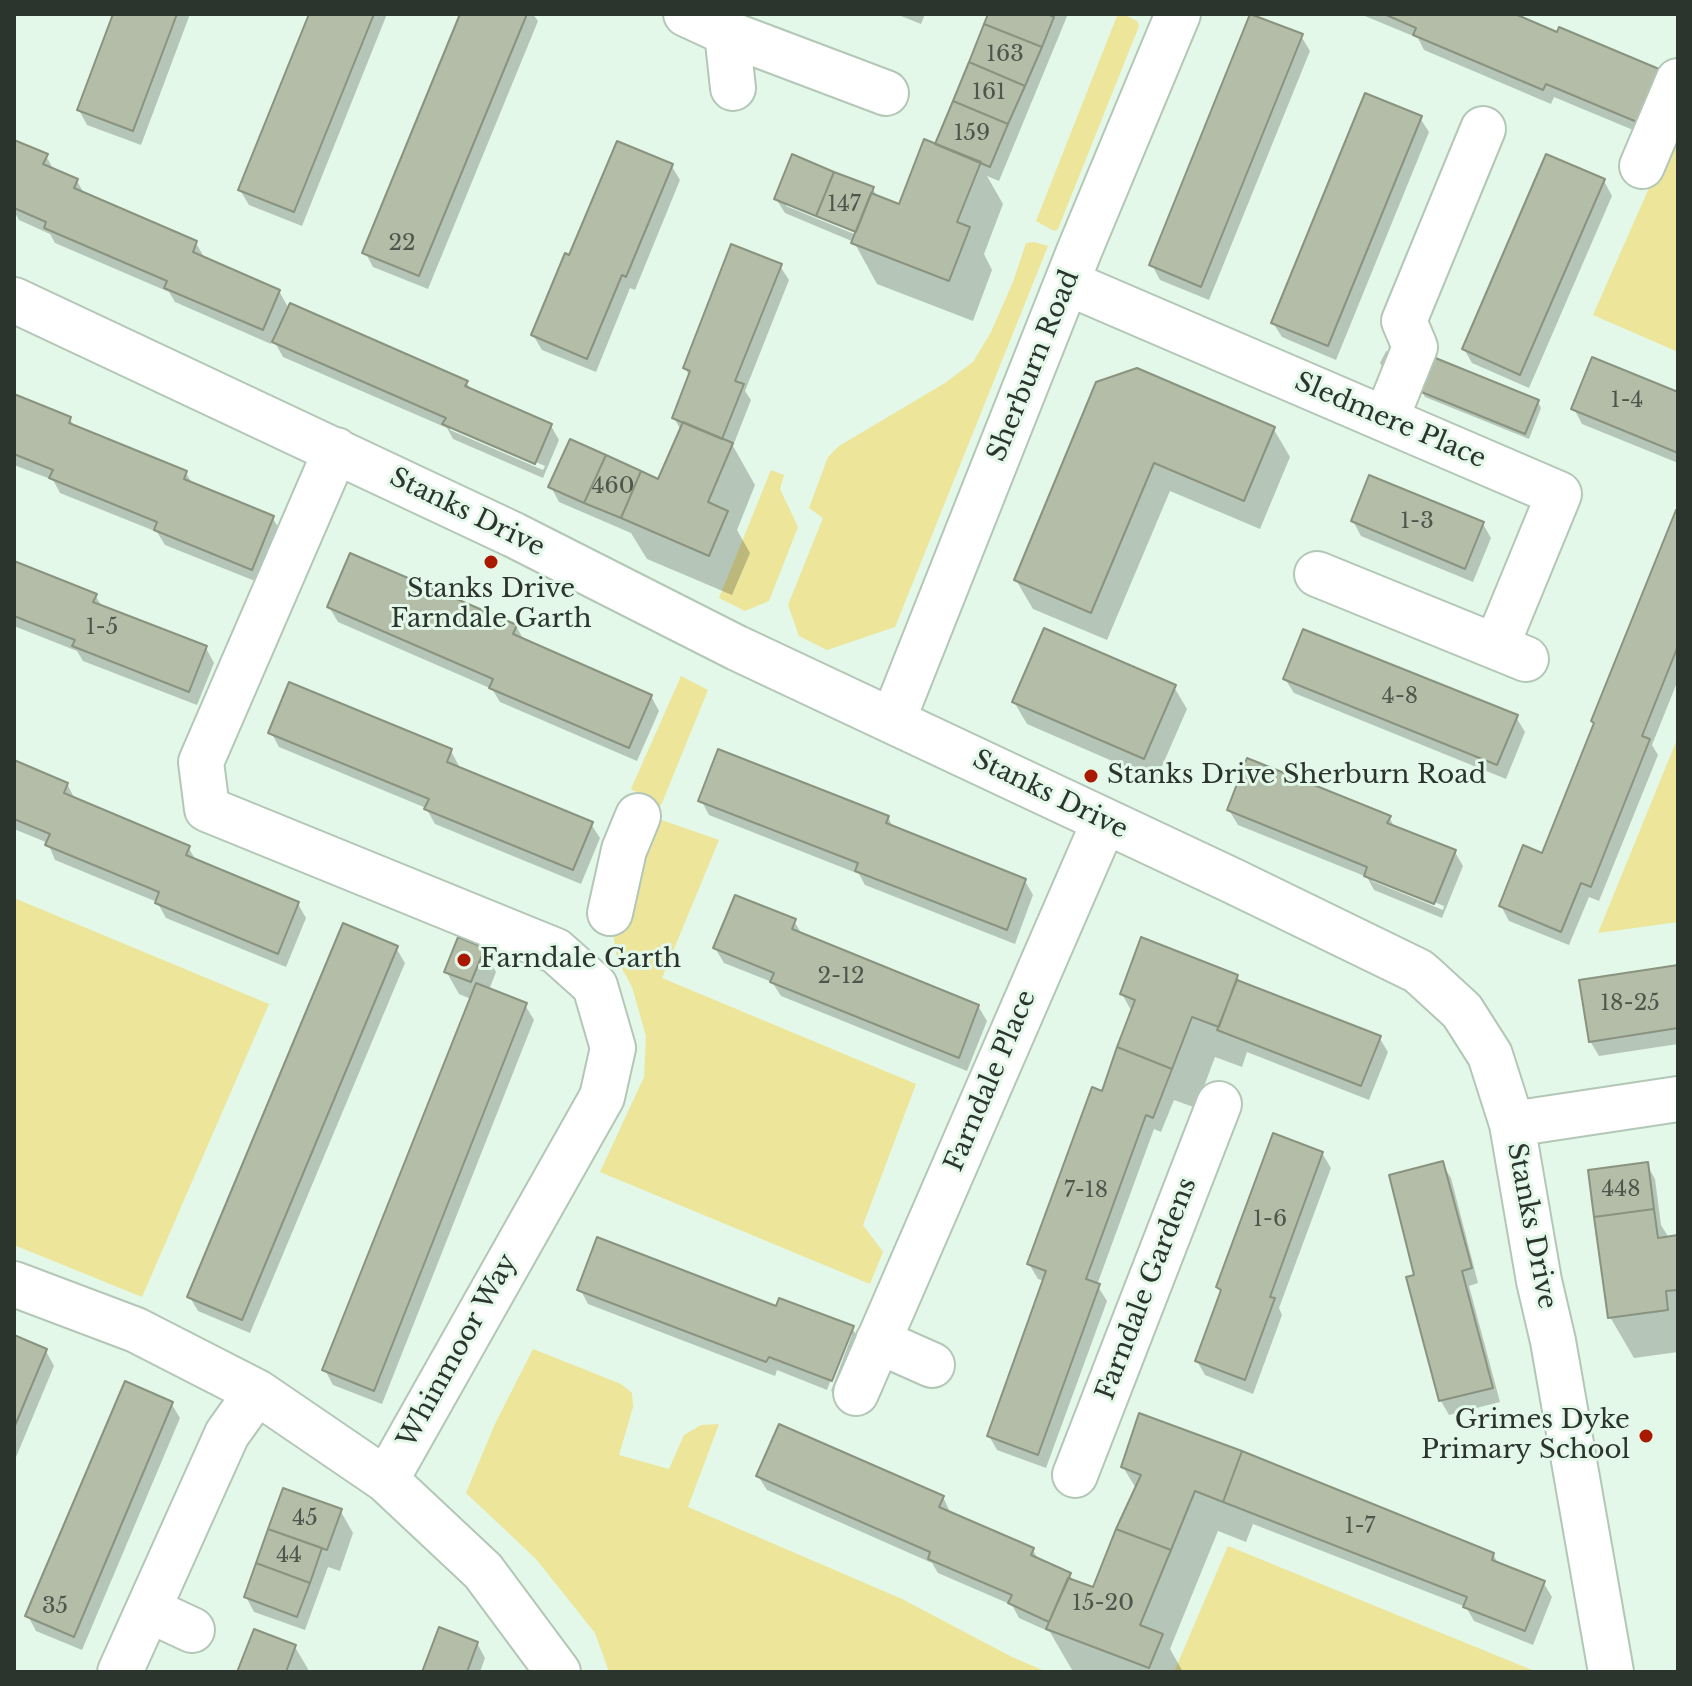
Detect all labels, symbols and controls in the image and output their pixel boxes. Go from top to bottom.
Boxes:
house number: 163 [986,42,1024,68]
house number: 161 [972,80,1006,106]
house number: 159 [954,121,990,147]
house number: 147 [827,192,861,218]
house number: 22 [388,231,416,257]
street label: Sherburn Road [981,266,1087,466]
street label: Sledmere Place [1290,367,1490,475]
house number: 1-4 [1611,388,1643,414]
street label: Stanks Drive [384,462,550,564]
house number: 460 [592,474,634,500]
house number: 1-3 [1400,509,1434,535]
marker: Stanks Drive Farndale Garth [482,553,500,571]
place label: Stanks Drive Farndale Garth [390,574,592,636]
house number: 1-5 [86,615,118,641]
house number: 4-8 [1382,684,1418,710]
street label: Stanks Drive [967,744,1133,846]
place label: Stanks Drive Sherburn Road [1107,760,1486,792]
marker: Stanks Drive Sherburn Road [1082,767,1100,785]
place label: Farndale Garth [480,944,681,976]
marker: Farndale Garth [455,951,473,969]
house number: 2-12 [817,964,865,990]
street label: Farndale Place [939,986,1043,1176]
house number: 18-25 [1600,991,1660,1017]
street label: Stanks Drive [1500,1140,1562,1312]
street label: Farndale Gardens [1090,1174,1204,1404]
house number: 448 [1601,1177,1641,1203]
house number: 7-18 [1064,1178,1108,1204]
house number: 1-6 [1253,1207,1287,1233]
street label: Whinmoor Way [392,1249,524,1453]
place label: Grimes Dyke Primary School [1421,1405,1630,1466]
marker: Grimes Dyke Primary School [1637,1427,1655,1445]
house number: 45 [292,1506,318,1532]
house number: 1-7 [1345,1514,1375,1540]
house number: 44 [276,1543,302,1569]
house number: 15-20 [1072,1591,1134,1617]
house number: 35 [42,1594,68,1620]

